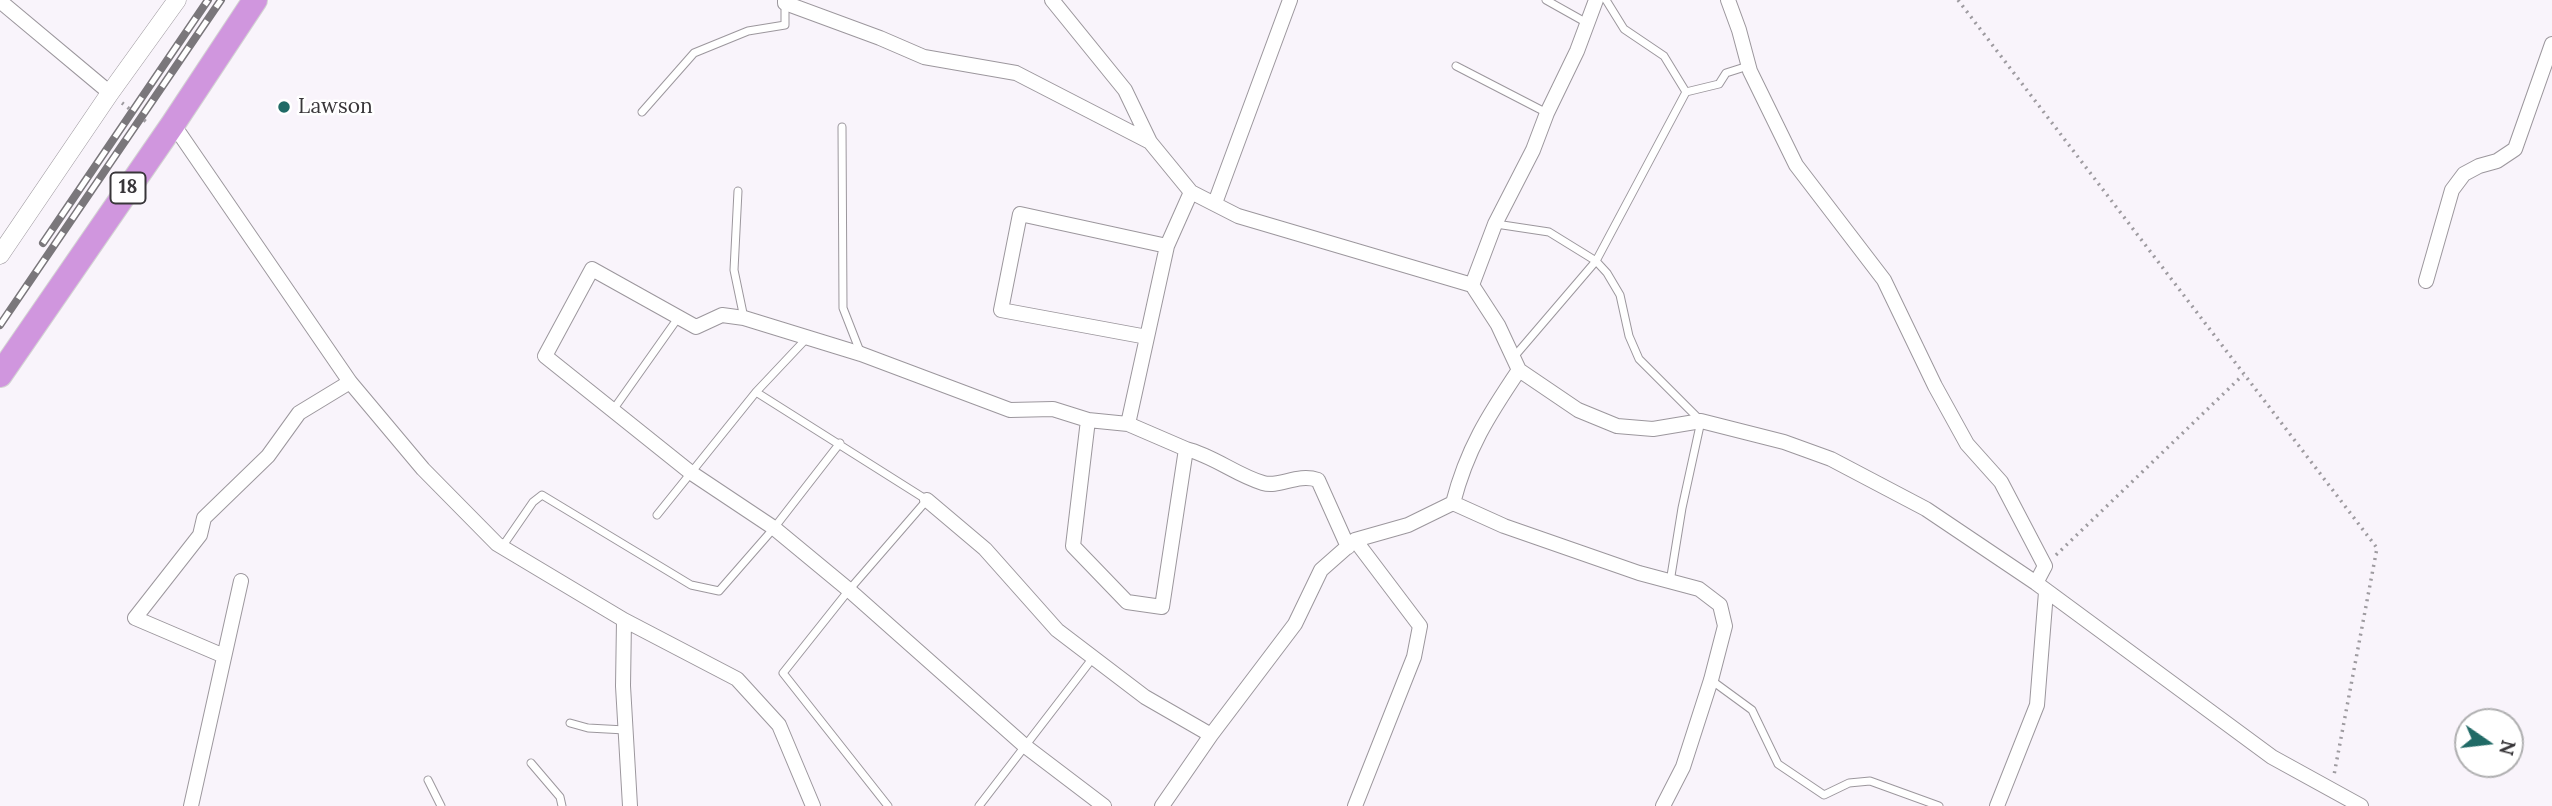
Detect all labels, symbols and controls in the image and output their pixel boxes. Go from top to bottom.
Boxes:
place label: Lawson [298,94,373,120]
marker: Lawson [276,99,292,115]
road number: 18 [110,172,146,204]
north arrow [2454,708,2524,778]
text: N [2494,738,2521,758]

